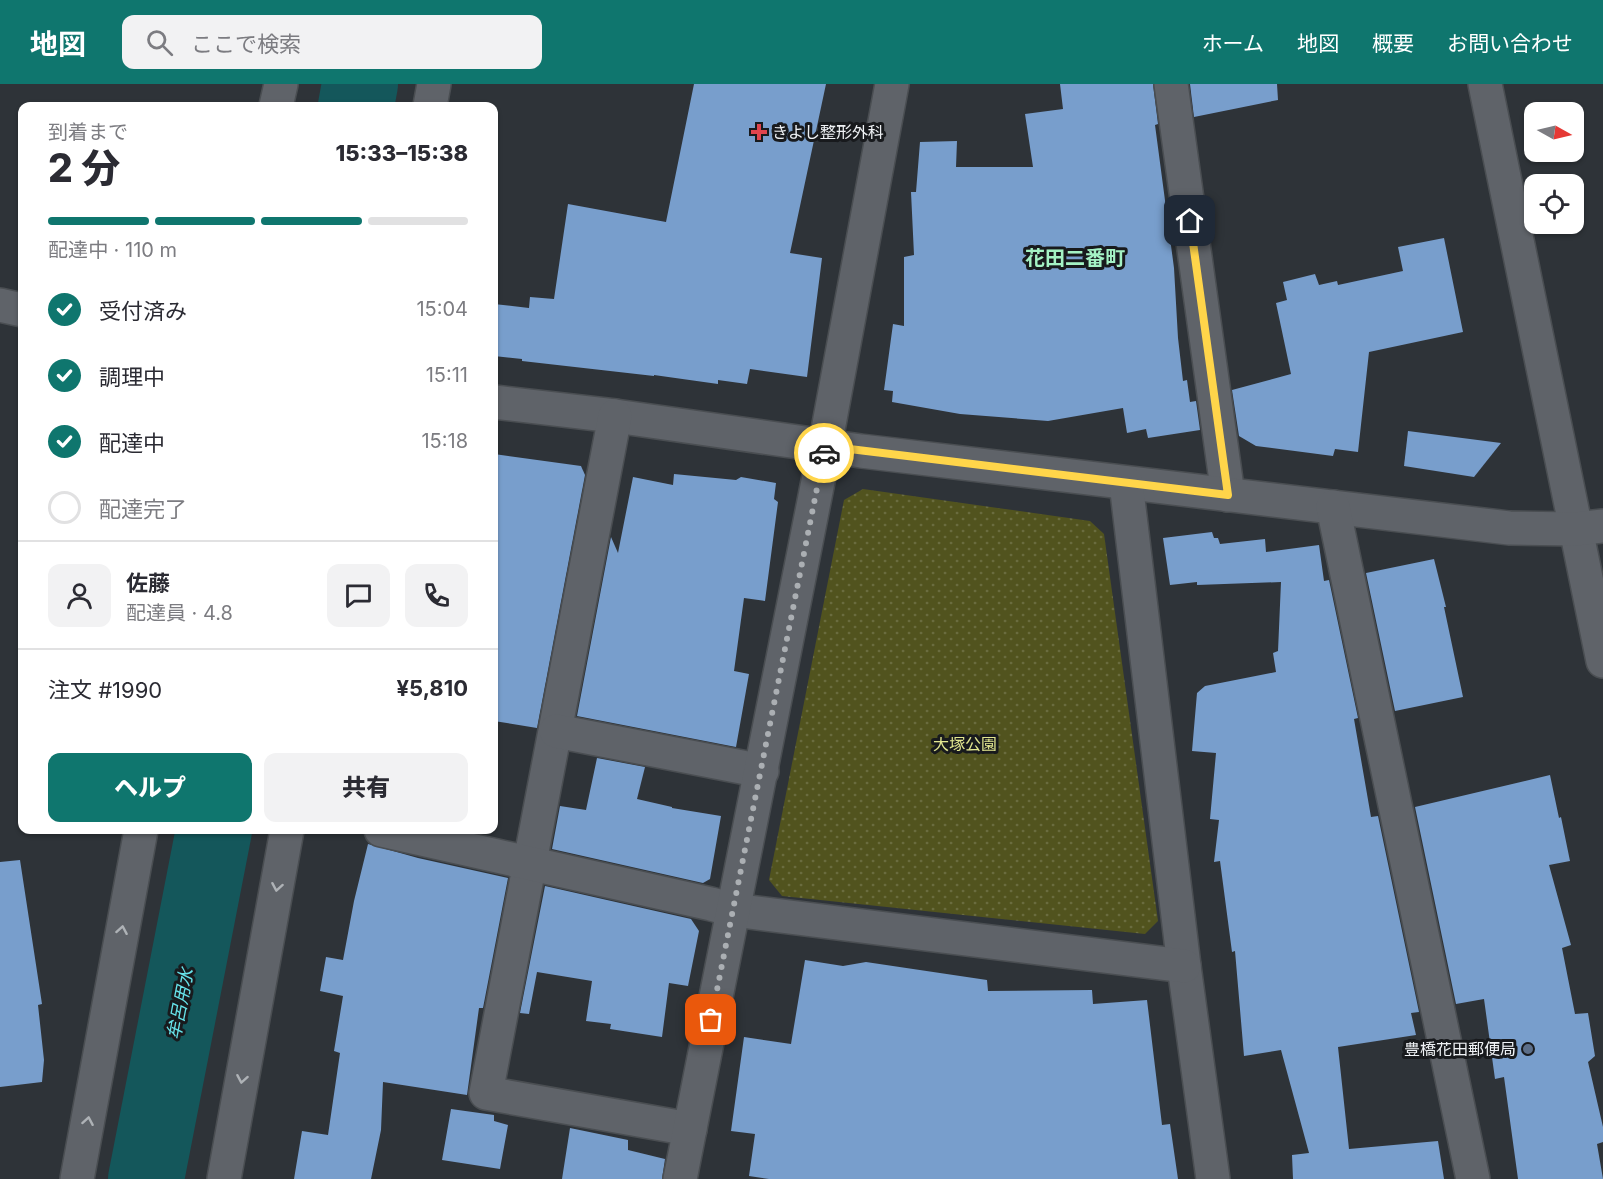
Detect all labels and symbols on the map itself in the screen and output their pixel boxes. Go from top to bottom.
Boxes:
north arrow [1524,102,1584,162]
place label: きよし整形外科 [772,122,884,142]
marker: きよし整形外科 [750,123,768,141]
pin [1164,195,1215,246]
district label: 花田二番町 [1025,246,1125,270]
courier [794,423,854,483]
park label: 大塚公園 [933,734,997,754]
one-way arrow [271,882,284,892]
one-way arrow [116,925,128,934]
water label: 牟呂用水 [163,965,198,1041]
pin [685,994,736,1045]
place label: 豊橋花田郵便局 [1404,1039,1516,1059]
marker: 豊橋花田郵便局 [1521,1042,1535,1056]
one-way arrow [236,1074,249,1084]
one-way arrow [81,1117,94,1127]

